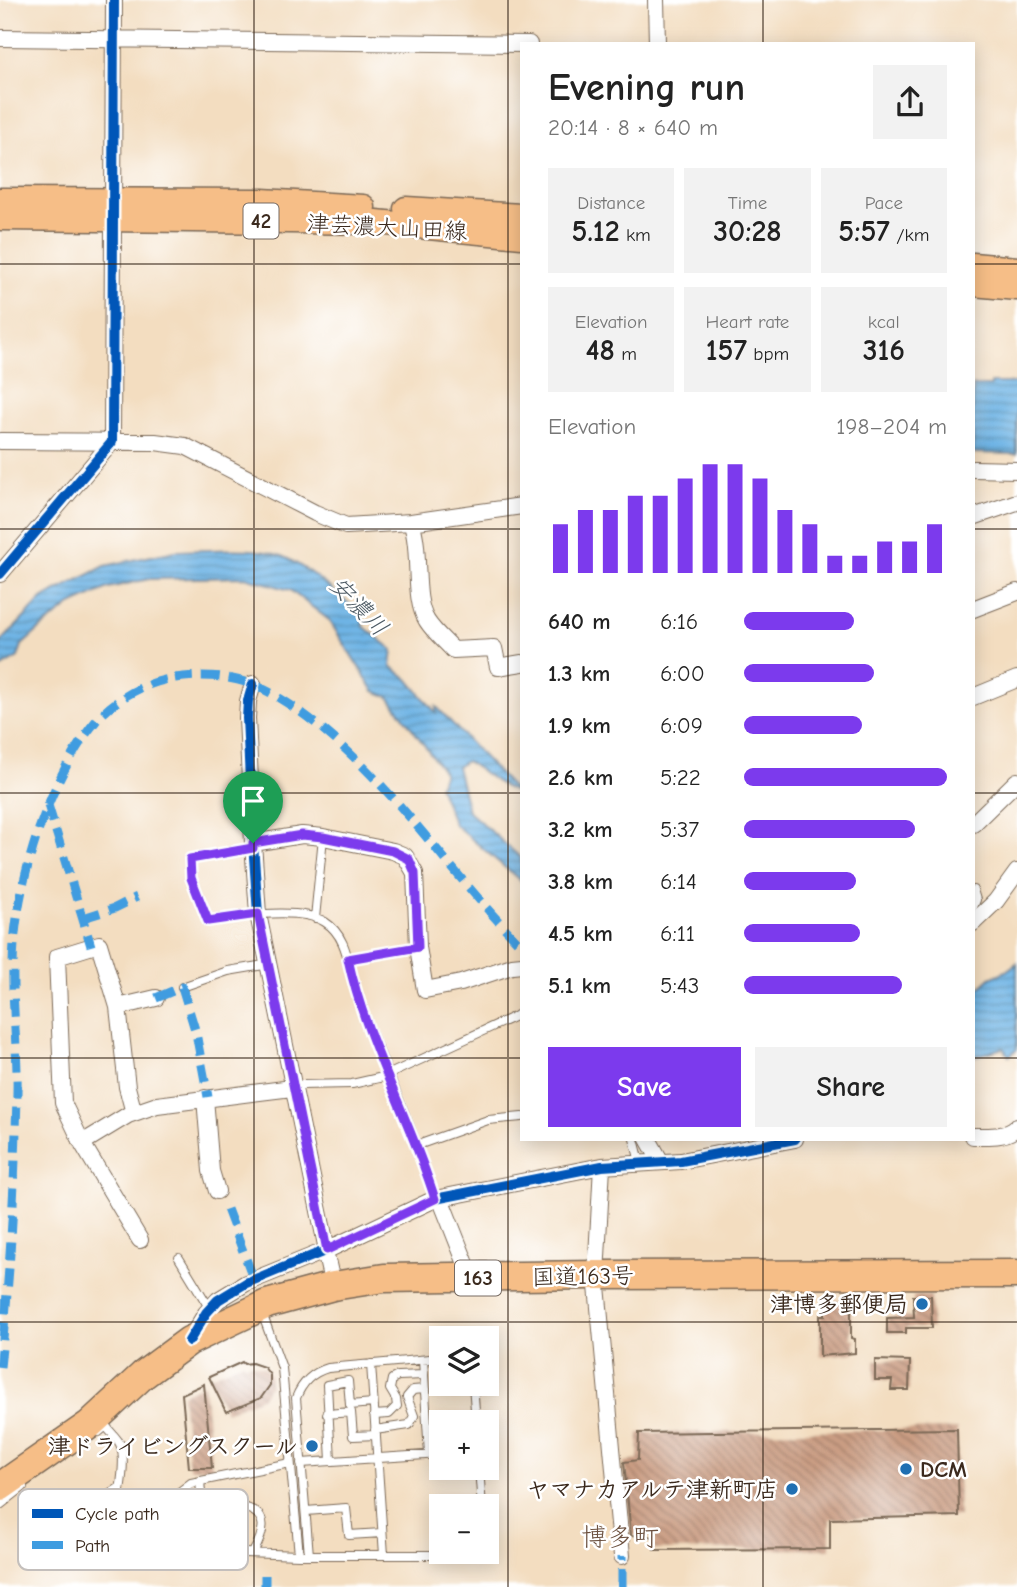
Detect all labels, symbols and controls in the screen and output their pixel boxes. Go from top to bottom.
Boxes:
button: share [873,65,947,139]
text: Evening run [548,66,745,110]
text: 20:14 · 8 × 640 m [548,114,718,141]
text: Distance [577,192,645,214]
text: Time [728,192,767,214]
text: Pace [865,192,903,214]
road number: 42 [244,204,278,238]
street label: 津芸濃大山田線 [306,210,468,245]
text: 5.12 [571,214,620,249]
text: 30:28 [713,214,782,249]
text: 5:57 [838,214,890,249]
text: km [620,224,651,246]
text: /km [890,224,929,246]
text: Elevation [575,311,648,333]
text: Heart rate [706,311,789,333]
text: kcal [868,311,900,333]
text: 48 [585,333,615,368]
text: 157 [706,333,747,368]
text: 316 [863,333,905,368]
text: m [615,343,637,365]
text: bpm [747,343,789,365]
text: Elevation [548,413,636,440]
text: 198–204 m [836,413,947,440]
water label: 安濃川 [324,570,394,642]
text: 640 m [548,608,610,635]
text: 6:16 [660,608,698,635]
text: 1.3 km [548,660,610,687]
text: 6:00 [660,660,705,687]
text: 1.9 km [548,712,611,739]
text: 6:09 [660,712,703,739]
text: 2.6 km [548,764,613,791]
text: 5:22 [660,764,701,791]
pin [223,771,283,843]
icon: arrive [234,782,272,820]
text: 3.2 km [548,816,613,843]
text: 5:37 [660,816,699,843]
text: 3.8 km [548,868,613,895]
text: 6:14 [660,868,697,895]
text: 4.5 km [548,920,613,947]
text: 6:11 [660,920,695,947]
text: 5.1 km [548,972,611,999]
text: 5:43 [660,972,699,999]
button: Save [548,1047,741,1127]
button: Share [755,1047,947,1127]
road number: 163 [455,1260,501,1296]
street label: 国道163号 [532,1262,634,1291]
place label: 津博多郵便局 [770,1291,908,1318]
marker: 津博多郵便局 [914,1296,930,1312]
map controls [429,1326,499,1564]
button: layers [429,1326,499,1396]
button: + [429,1410,499,1480]
place label: 津ドライビングスクール [48,1433,298,1460]
marker: 津ドライビングスクール [304,1438,320,1454]
place label: DCM [920,1456,967,1483]
marker: DCM [898,1461,914,1477]
place label: ヤマナカアルテ津新町店 [526,1476,778,1503]
marker: ヤマナカアルテ津新町店 [784,1481,800,1497]
legend [18,1489,248,1570]
button: − [429,1494,499,1564]
text: Cycle path [75,1503,160,1525]
district label: 博多町 [581,1523,659,1553]
text: Path [75,1535,110,1557]

